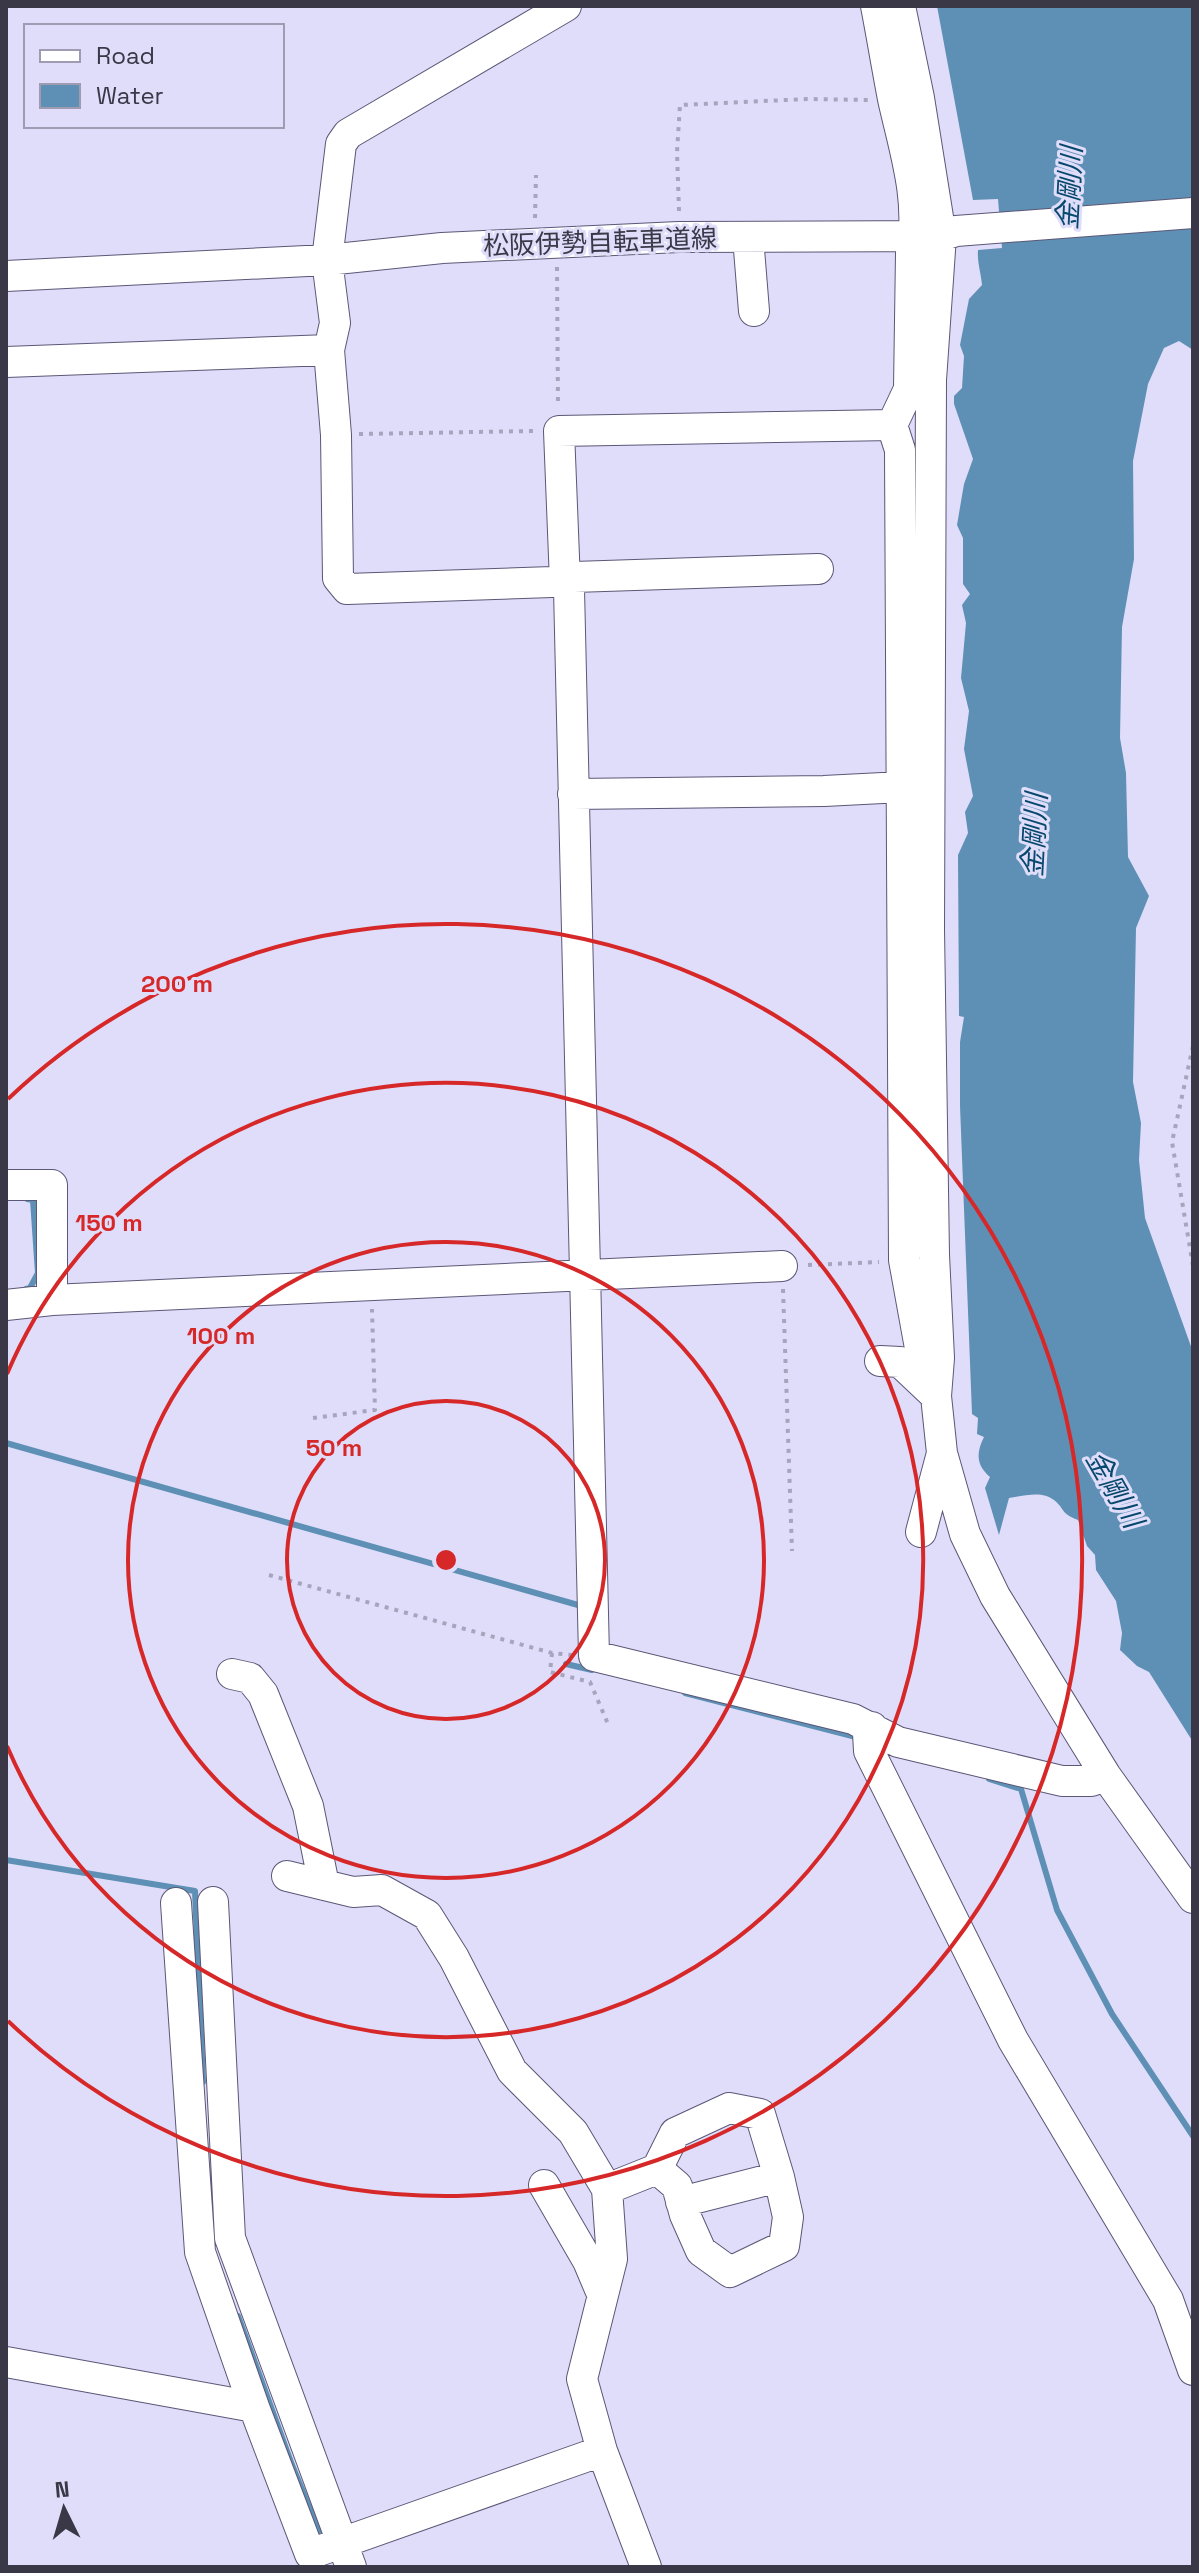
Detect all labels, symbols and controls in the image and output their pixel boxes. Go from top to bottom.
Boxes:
legend [24,24,284,128]
text: Road [96,40,155,71]
text: Water [96,80,164,111]
water label: 金剛川 [1049,142,1089,231]
street label: 松阪伊勢自転車道線 [482,221,718,263]
water label: 金剛川 [1014,789,1054,878]
text: 200 m [141,968,213,999]
text: 150 m [75,1207,143,1238]
text: 100 m [187,1320,255,1351]
text: 50 m [306,1432,362,1463]
water label: 金剛川 [1078,1444,1153,1537]
centre of rings [432,1546,460,1574]
north arrow [24,2469,104,2549]
text: N [54,2474,71,2504]

